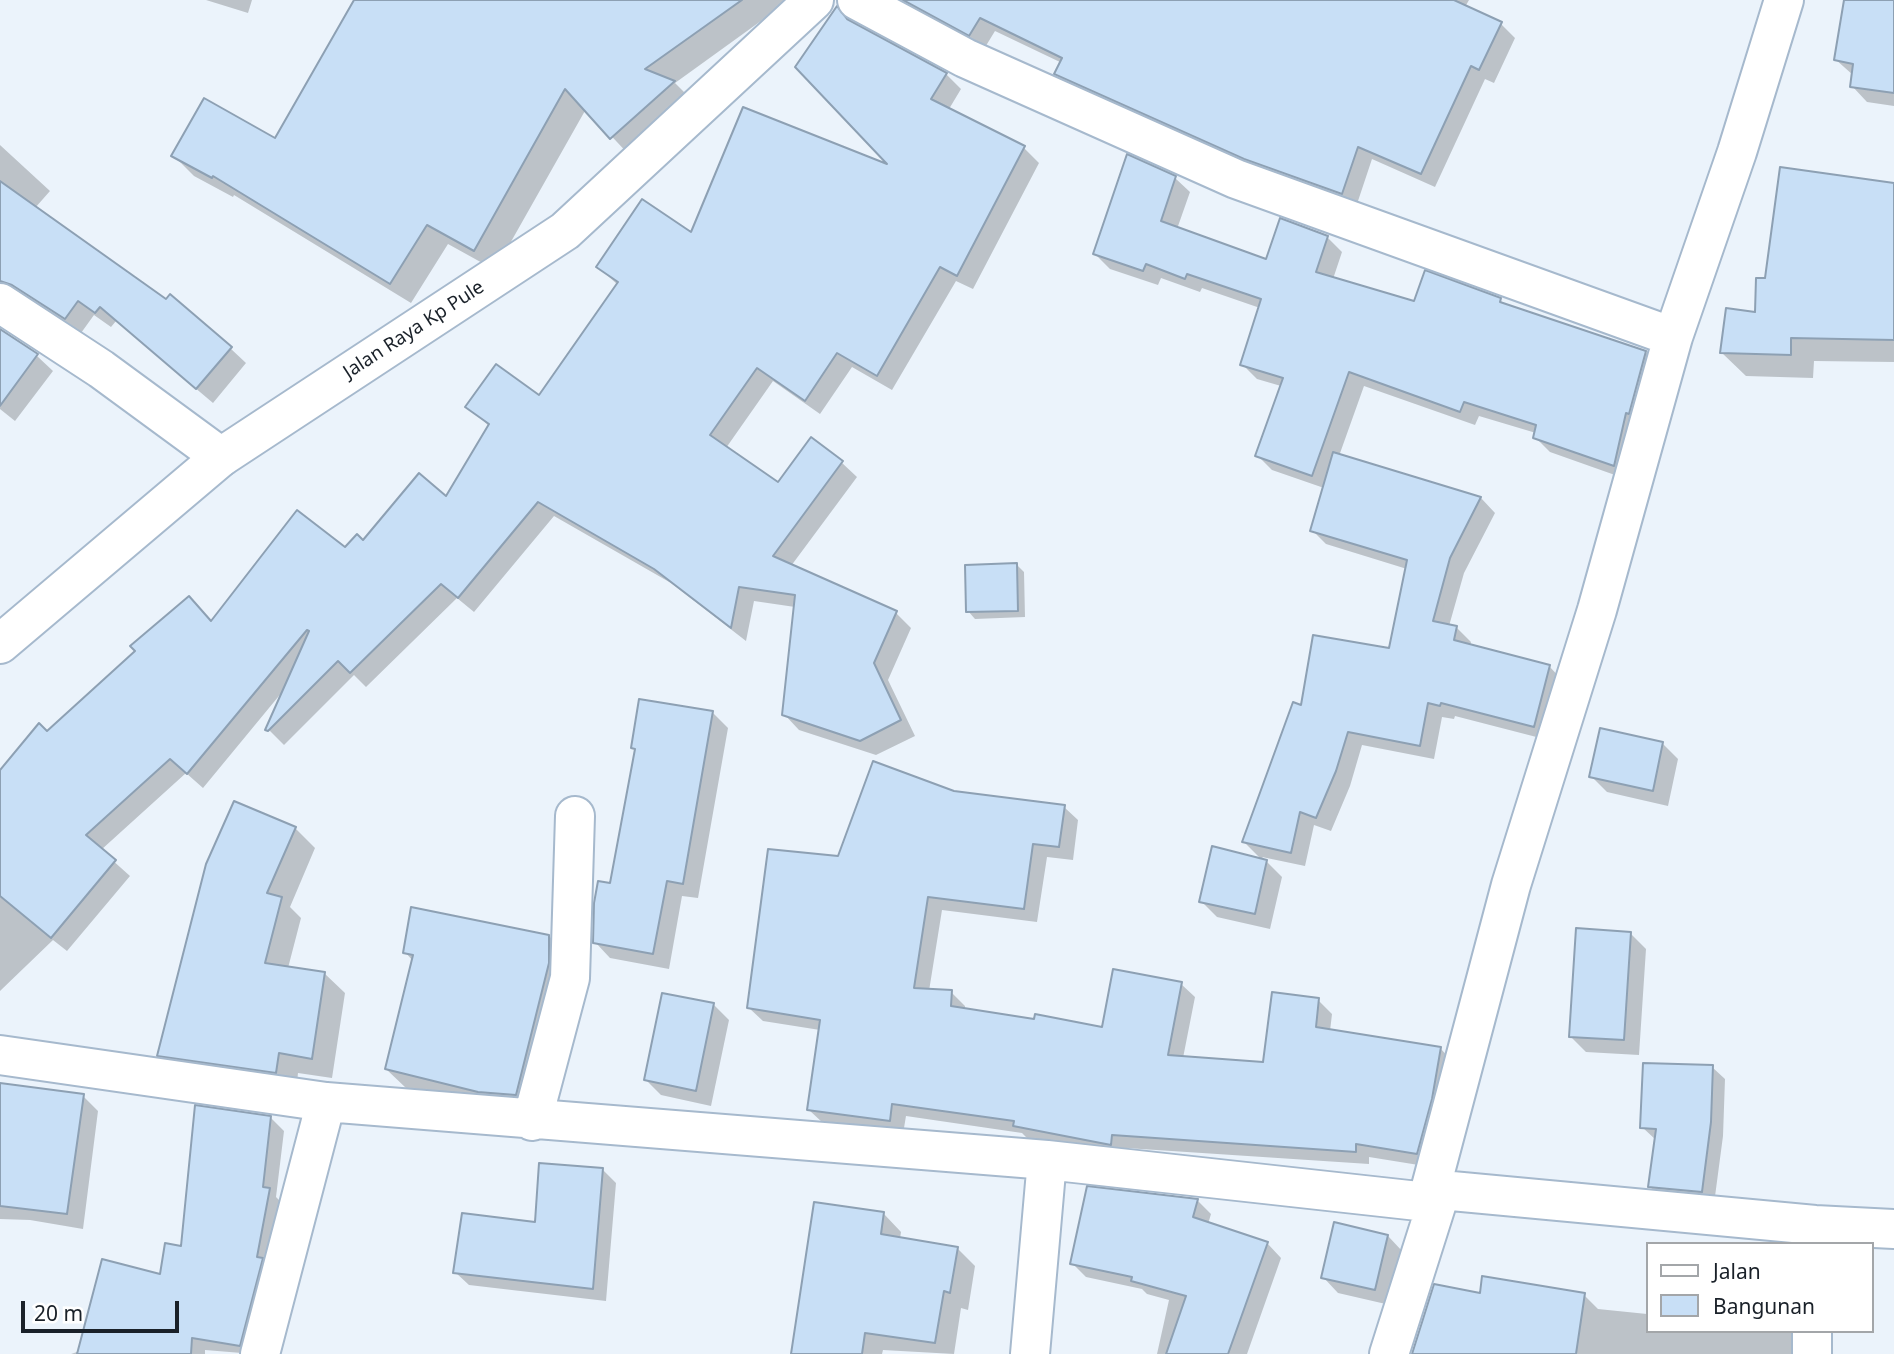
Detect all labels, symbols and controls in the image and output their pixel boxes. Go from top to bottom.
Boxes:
street label: Jalan Raya Kp Pule [339,276,489,384]
legend [1646,1242,1873,1333]
text: Jalan [1713,1257,1761,1285]
scale bar [24,1288,182,1332]
text: Bangunan [1713,1292,1815,1320]
text: 20 m [34,1299,83,1327]

